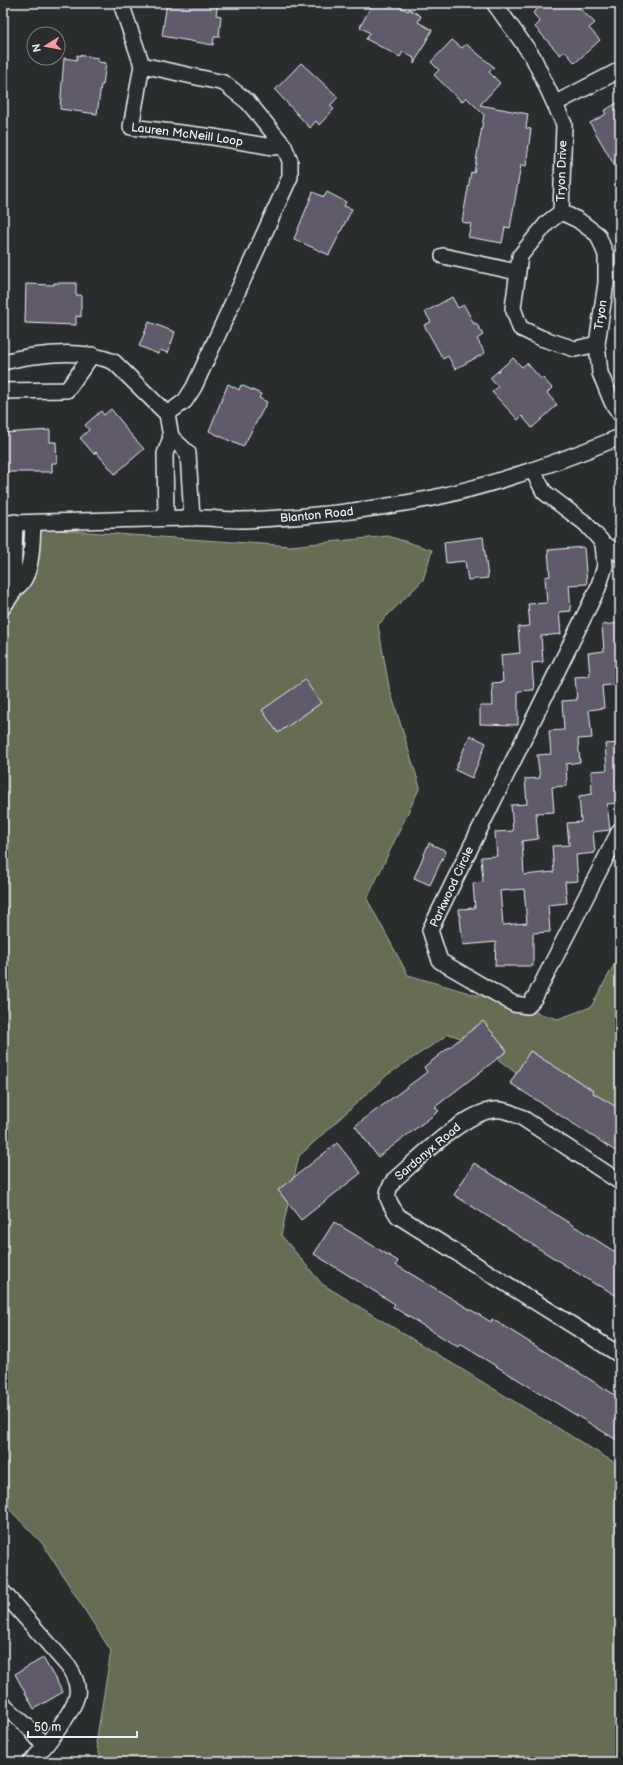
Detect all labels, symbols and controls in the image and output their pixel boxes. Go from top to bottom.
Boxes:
north arrow [26,26,66,66]
text: N [30,43,44,53]
street label: Lauren McNeill Loop [130,120,244,149]
street label: Tryon Drive [553,140,571,202]
street label: Tryon [591,299,611,331]
street label: Blanton Road [279,503,354,526]
street label: Parkwood Circle [427,844,477,930]
street label: Sardonyx Road [392,1120,464,1184]
scale bar [28,1713,137,1739]
text: 50 m [34,1720,61,1735]

